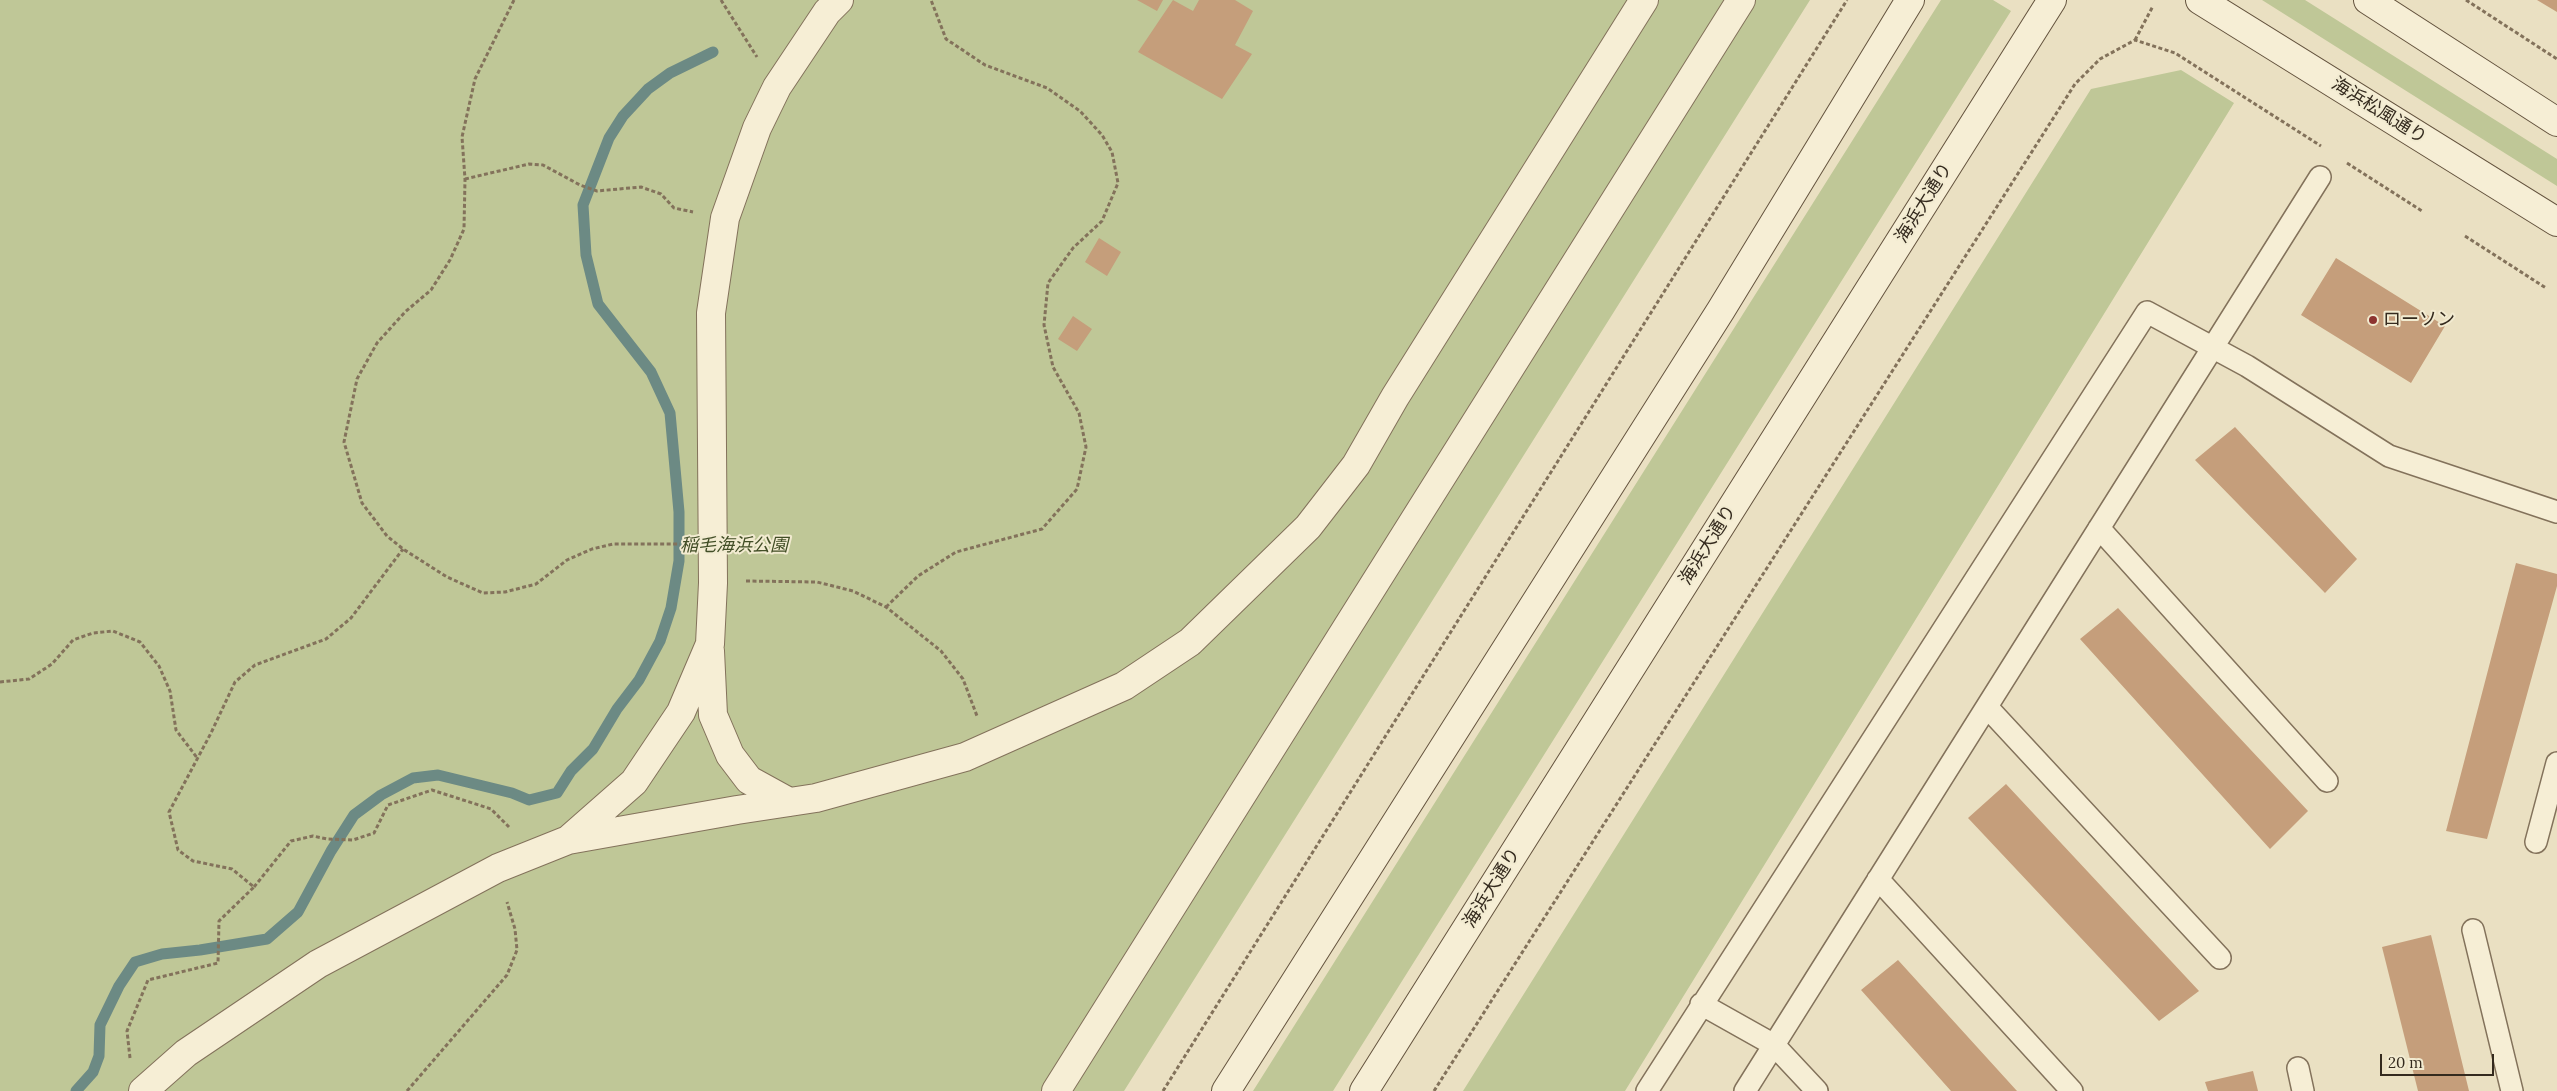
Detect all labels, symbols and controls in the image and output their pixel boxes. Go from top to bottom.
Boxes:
street label: 海浜松風通り [2327,73,2431,149]
street label: 海浜大通り [1891,159,1957,247]
place label: ローソン [2383,309,2455,331]
marker: ローソン [2367,314,2379,326]
street label: 海浜大通り [1675,501,1741,589]
park label: 稲毛海浜公園 [680,535,788,557]
street label: 海浜大通り [1459,844,1525,932]
scale bar [2382,1044,2496,1076]
text: 20 m [2388,1053,2423,1072]

